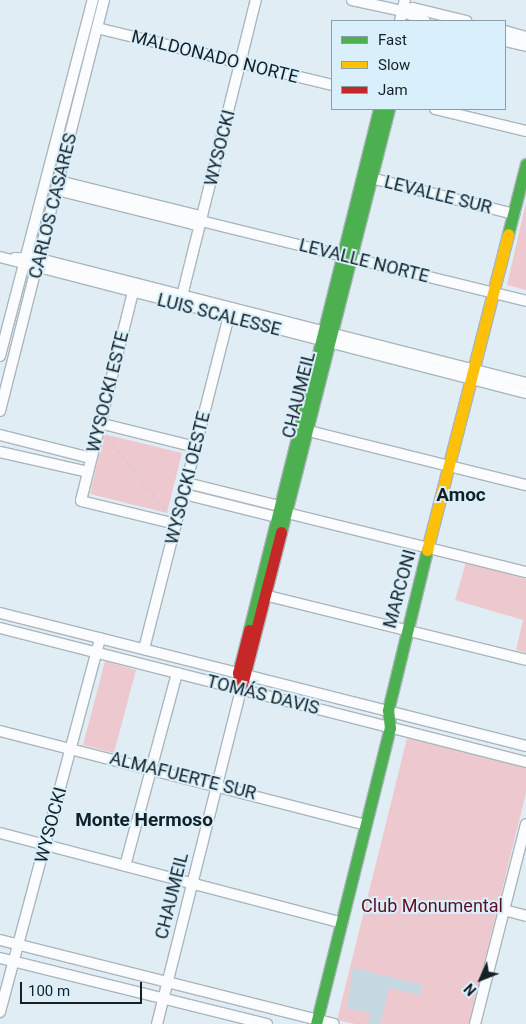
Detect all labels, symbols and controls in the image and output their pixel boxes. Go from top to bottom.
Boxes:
legend [331,20,506,110]
street label: MALDONADO NORTE [129,26,301,88]
text: Fast [378,31,407,49]
text: Slow [378,56,410,74]
text: Jam [378,81,408,99]
street label: WYSOCKI [200,108,240,188]
street label: CARLOS CASARES [24,131,82,281]
street label: LEVALLE SUR [382,171,494,219]
street label: LEVALLE NORTE [297,234,431,288]
street label: LUIS SCALESSE [155,289,283,341]
street label: WYSOCKI ESTE [83,329,133,455]
street label: CHAUMEIL [278,349,320,441]
street label: WYSOCKI OESTE [161,409,215,547]
district label: Amoc [436,484,486,506]
street label: MARCONI [379,547,421,631]
street label: TOMÁS DAVIS [204,671,322,719]
street label: ALMAFUERTE SUR [108,747,258,805]
street label: WYSOCKI [31,785,71,865]
district label: Monte Hermoso [75,809,213,831]
street label: CHAUMEIL [151,850,193,942]
park label: Club Monumental [361,895,503,917]
north arrow [456,954,506,1004]
scale bar [22,972,145,1004]
text: N [461,980,479,999]
text: 100 m [28,982,70,1000]

